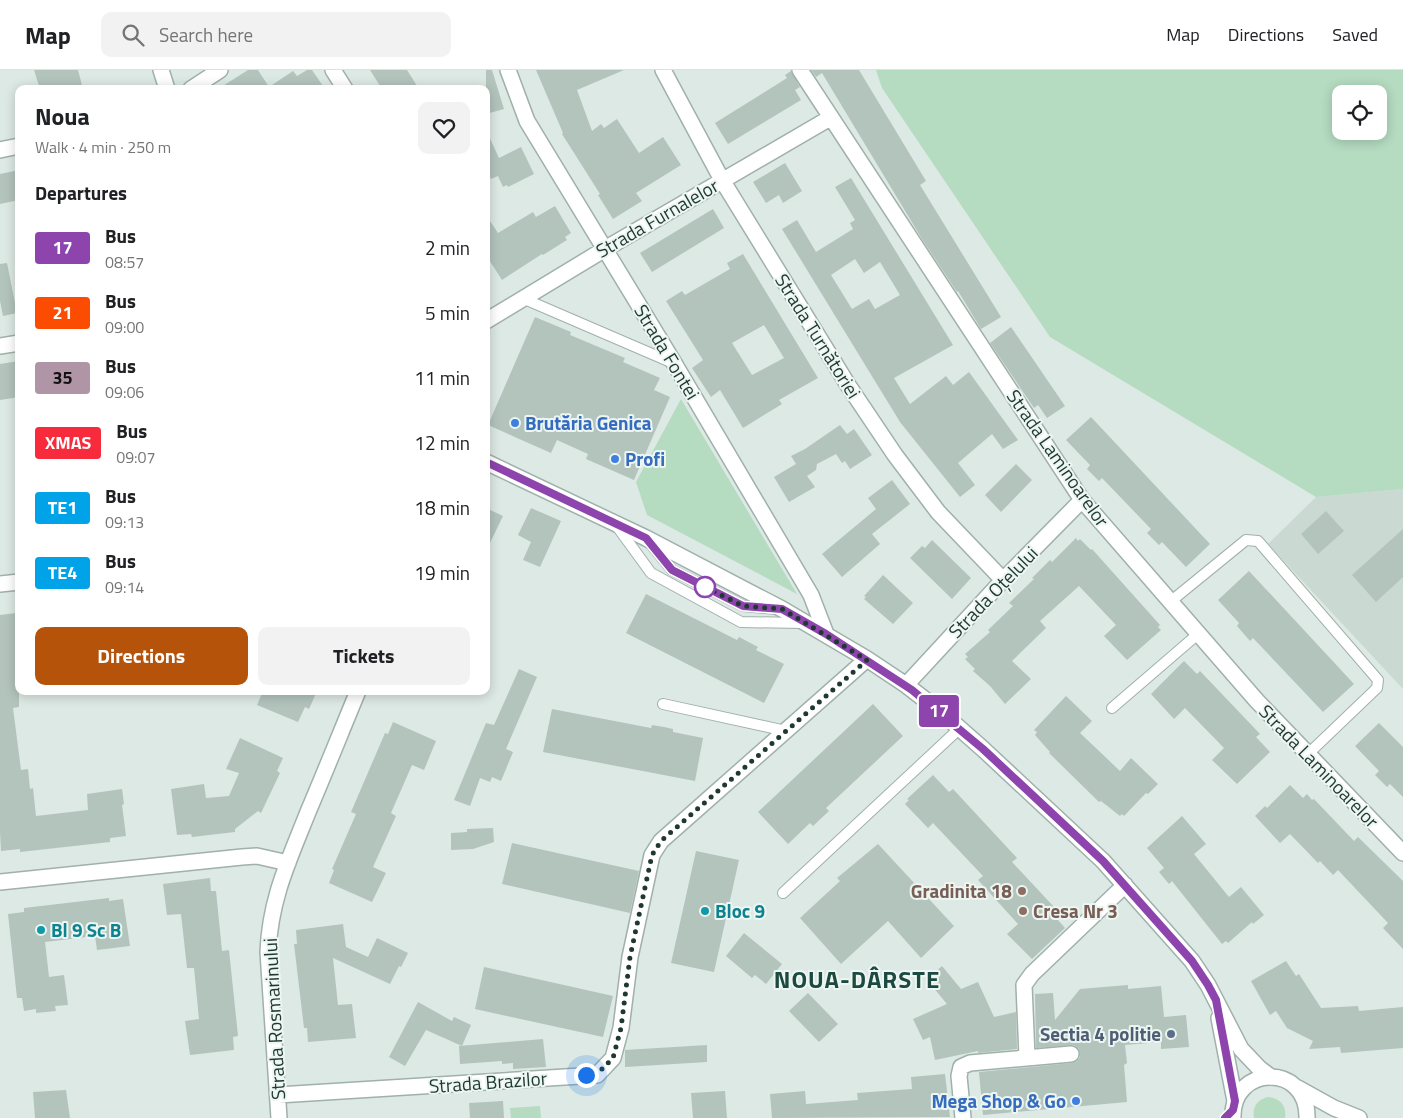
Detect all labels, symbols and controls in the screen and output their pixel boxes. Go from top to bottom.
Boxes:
search box [101,12,451,57]
text: Map [25,17,71,53]
text: Search here [159,20,253,49]
icon: search [119,21,147,49]
text: Map [1166,21,1200,48]
text: Directions [1228,21,1304,48]
text: Saved [1332,21,1378,48]
map controls [1332,85,1387,140]
button: locate [1332,85,1387,140]
text: Noua [35,98,90,134]
button: heart [418,102,470,154]
text: Walk · 4 min · 250 m [35,135,171,159]
street label: Strada Furnalelor [590,170,724,265]
text: Departures [35,178,127,207]
text: Bus [105,221,136,250]
text: 2 min [425,233,470,262]
text: 17 [52,234,73,261]
text: 08:57 [105,250,144,274]
street label: Strada Turnătoriei [768,268,869,404]
text: Bus [105,286,136,315]
text: 5 min [425,298,470,327]
street label: Strada Fontei [627,298,707,405]
text: 21 [52,299,73,326]
text: 09:00 [105,315,144,339]
text: Bus [105,351,136,380]
text: 11 min [414,363,470,392]
text: 35 [52,364,73,391]
text: 09:06 [105,380,144,404]
street label: Strada Laminoarelor [1000,383,1117,533]
place label: Brutăria Genica [525,408,652,437]
text: Bus [116,416,147,445]
marker: Brutăria Genica [509,417,521,429]
text: 12 min [414,428,470,457]
text: XMAS [45,429,91,456]
place label: Profi [625,444,665,473]
text: 09:07 [116,445,156,469]
marker: Profi [609,453,621,465]
text: Bus [105,481,136,510]
text: 18 min [414,493,470,522]
text: TE1 [48,494,77,521]
text: 09:13 [105,510,144,534]
street label: Strada Oțelului [941,539,1044,644]
text: Bus [105,546,136,575]
text: 19 min [414,558,470,587]
text: TE4 [48,559,77,586]
text: 09:14 [105,575,144,599]
unlabelled marker [694,576,716,598]
button: Directions [35,627,248,685]
button: Tickets [258,627,470,685]
line badge: 17 [916,695,962,727]
text: 17 [929,697,949,724]
street label: Strada Laminoarelor [1253,697,1386,834]
place label: Gradinita 18 [911,876,1012,905]
marker: Gradinita 18 [1016,885,1028,897]
place label: Bloc 9 [715,896,765,925]
place label: Cresa Nr 3 [1033,896,1118,925]
marker: Bloc 9 [699,905,711,917]
marker: Cresa Nr 3 [1017,905,1029,917]
place label: Bl 9 Sc B [51,915,121,944]
marker: Bl 9 Sc B [35,924,47,936]
street label: Strada Rosmarinului [255,937,292,1101]
district label: NOUA-DÂRSTE [774,961,940,997]
place label: Sectia 4 politie [1040,1019,1161,1048]
marker: Sectia 4 politie [1165,1028,1177,1040]
street label: Strada Brazilor [428,1063,548,1100]
your location [574,1063,599,1088]
place label: Mega Shop & Go [931,1086,1066,1115]
marker: Mega Shop & Go [1070,1095,1082,1107]

